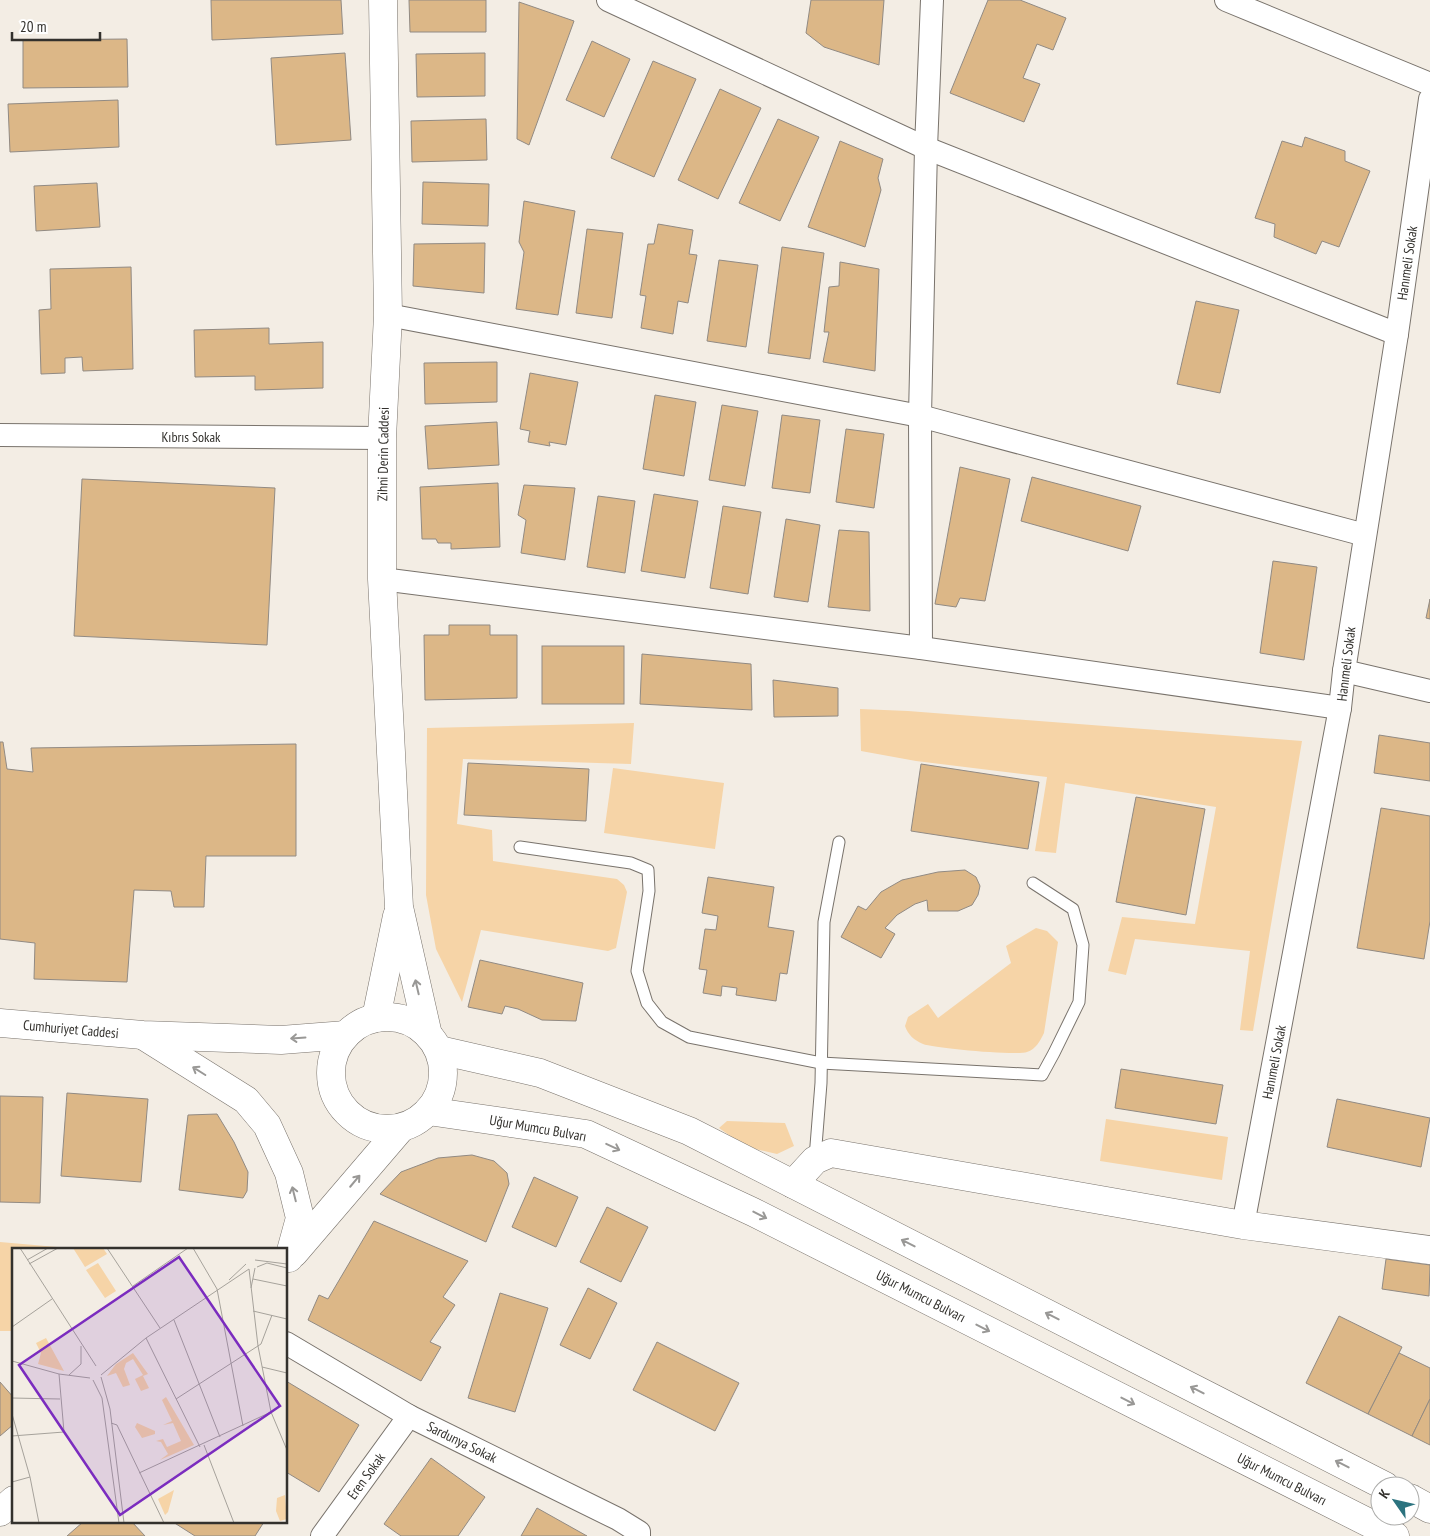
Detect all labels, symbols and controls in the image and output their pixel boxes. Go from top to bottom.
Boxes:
scale bar [12,10,100,42]
text: 20 m [20,17,46,36]
street label: Hanımeli Sokak [1393,224,1421,301]
street label: Zihni Derin Caddesi [373,407,393,501]
street label: Kıbrıs Sokak [161,428,221,446]
street label: Hanımeli Sokak [1332,625,1360,702]
one-way arrow [412,980,421,996]
street label: Cumhuriyet Caddesi [22,1016,120,1042]
street label: Hanımeli Sokak [1258,1023,1290,1101]
one-way arrow [290,1034,306,1043]
one-way arrow [193,1065,207,1075]
street label: Uğur Mumcu Bulvarı [488,1111,588,1145]
one-way arrow [605,1142,620,1152]
one-way arrow [349,1175,361,1188]
one-way arrow [289,1187,298,1203]
one-way arrow [752,1211,767,1220]
one-way arrow [900,1238,915,1248]
inset map [12,1248,288,1524]
street label: Uğur Mumcu Bulvarı [873,1266,969,1326]
one-way arrow [1045,1311,1060,1321]
one-way arrow [976,1323,991,1333]
one-way arrow [1190,1385,1205,1394]
one-way arrow [1121,1396,1136,1406]
street label: Sardunya Sokak [424,1417,501,1467]
street label: Eren Sokak [343,1449,389,1503]
street label: Uğur Mumcu Bulvarı [1234,1449,1330,1509]
one-way arrow [1335,1459,1350,1468]
north arrow [1370,1476,1420,1526]
text: K [1375,1485,1394,1502]

